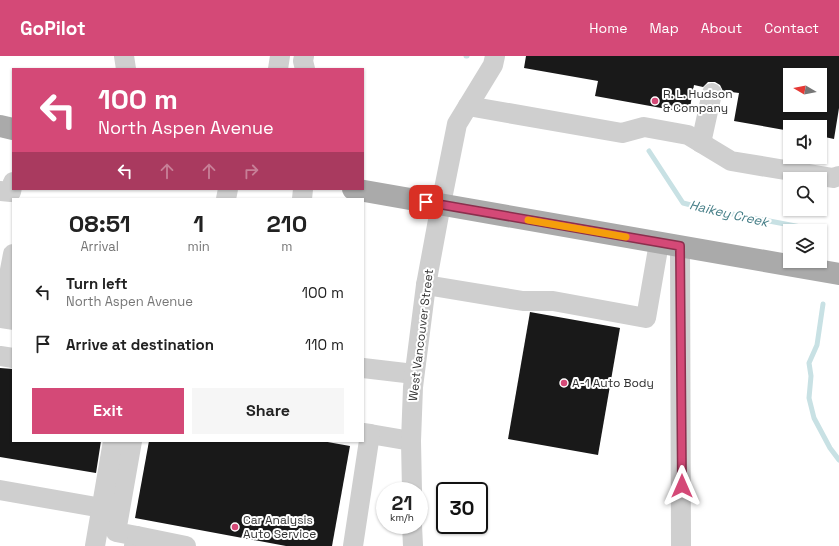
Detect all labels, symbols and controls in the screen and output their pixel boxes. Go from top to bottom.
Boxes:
text: GoPilot [20,16,86,41]
text: Home [589,19,627,37]
text: Map [649,19,679,37]
text: About [701,19,742,37]
text: Contact [764,19,819,37]
north arrow [783,68,827,112]
map controls [783,68,827,268]
text: 100 m [98,81,178,117]
icon: left [32,84,84,136]
place label: R. L. Hudson & Company [663,86,733,116]
marker: R. L. Hudson & Company [650,96,660,106]
text: North Aspen Avenue [98,116,274,139]
button: sound [783,120,827,164]
icon: left [114,160,136,182]
icon: ahead [156,160,178,182]
icon: ahead [198,160,220,182]
icon: right [240,160,262,182]
button: search [783,172,827,216]
pin [409,185,443,219]
icon: arrive [415,191,437,213]
water label: Haikey Creek [688,196,772,231]
text: 08:51 [69,208,131,239]
text: 1 [193,208,204,239]
text: 210 [267,208,307,239]
button: layers [783,224,827,268]
text: Arrival [80,238,119,255]
text: min [187,238,210,255]
text: m [281,238,292,255]
street label: West Vancouver Street [405,268,437,402]
text: Turn left [66,274,128,293]
icon: left [32,281,54,303]
text: 100 m [302,283,344,302]
text: North Aspen Avenue [66,293,193,310]
icon: arrive [32,333,54,355]
text: Arrive at destination [66,335,214,354]
text: 110 m [305,335,344,354]
place label: A-1 Auto Body [572,375,654,391]
marker: A-1 Auto Body [559,378,569,388]
button: Exit [32,388,184,434]
button: Share [192,388,344,434]
position arrow [661,465,703,507]
speed limit sign: 30 [436,482,488,534]
text: 21 [392,490,412,516]
text: km/h [390,511,414,524]
place label: Car Analysis Auto Service [243,512,316,542]
marker: Car Analysis Auto Service [230,522,240,532]

